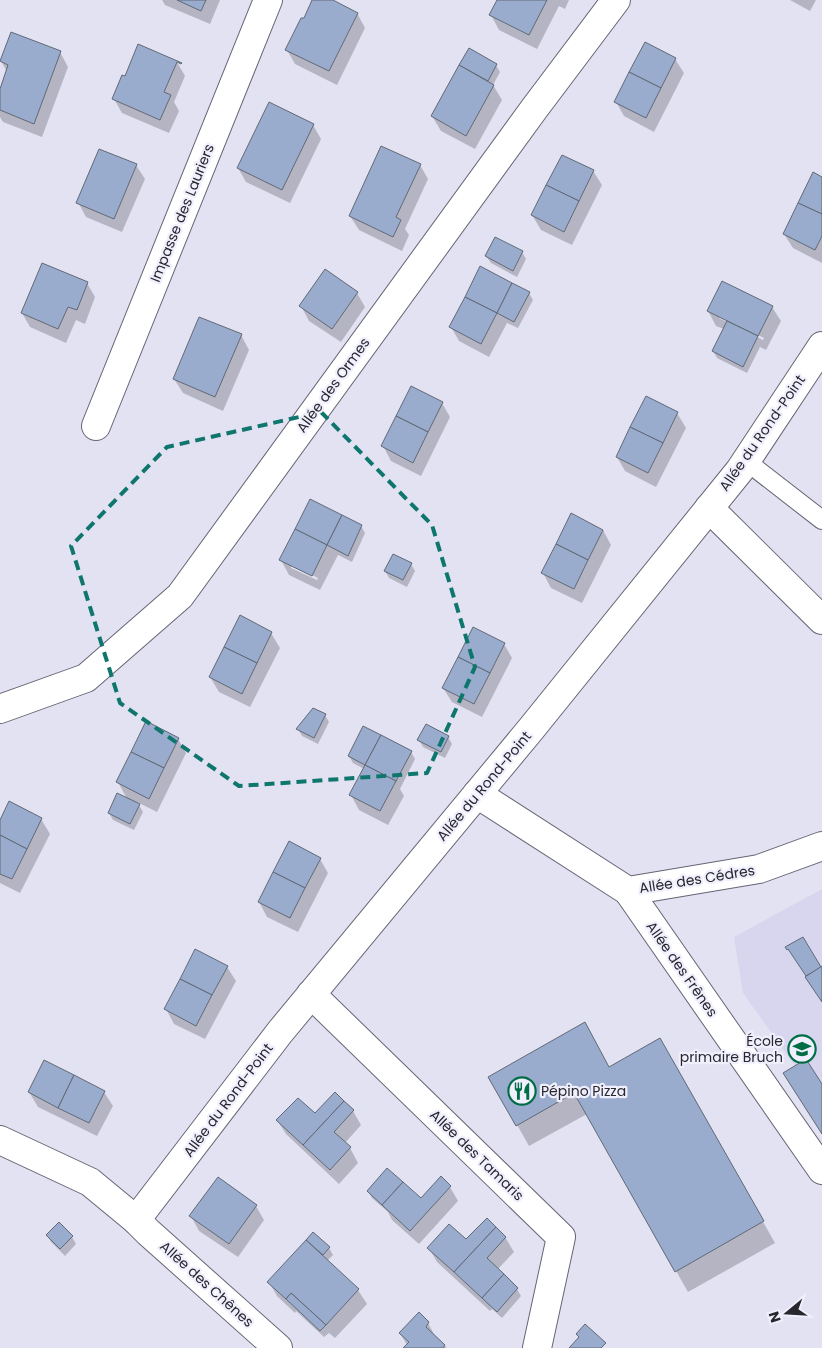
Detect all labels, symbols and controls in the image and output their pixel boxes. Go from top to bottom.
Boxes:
street label: Impasse des Lauriers [145,141,219,285]
street label: Allée des Ormes [292,333,374,437]
street label: Allée du Rond-Point [714,371,810,495]
street label: Allée du Rond-Point [432,727,536,845]
street label: Allée des Cédres [638,860,756,898]
street label: Allée des Frênes [642,917,722,1021]
place label: École primaire Bruch [680,1031,783,1067]
school or university icon: École primaire Bruch [787,1034,817,1064]
street label: Allée du Rond-Point [179,1039,277,1161]
restaurant icon: Pépino Pizza [507,1076,537,1106]
place label: Pépino Pizza [541,1081,626,1101]
street label: Allée des Tamaris [426,1105,528,1205]
street label: Allée des Chênes [156,1236,258,1332]
north arrow [762,1288,812,1338]
text: N [763,1309,786,1325]

